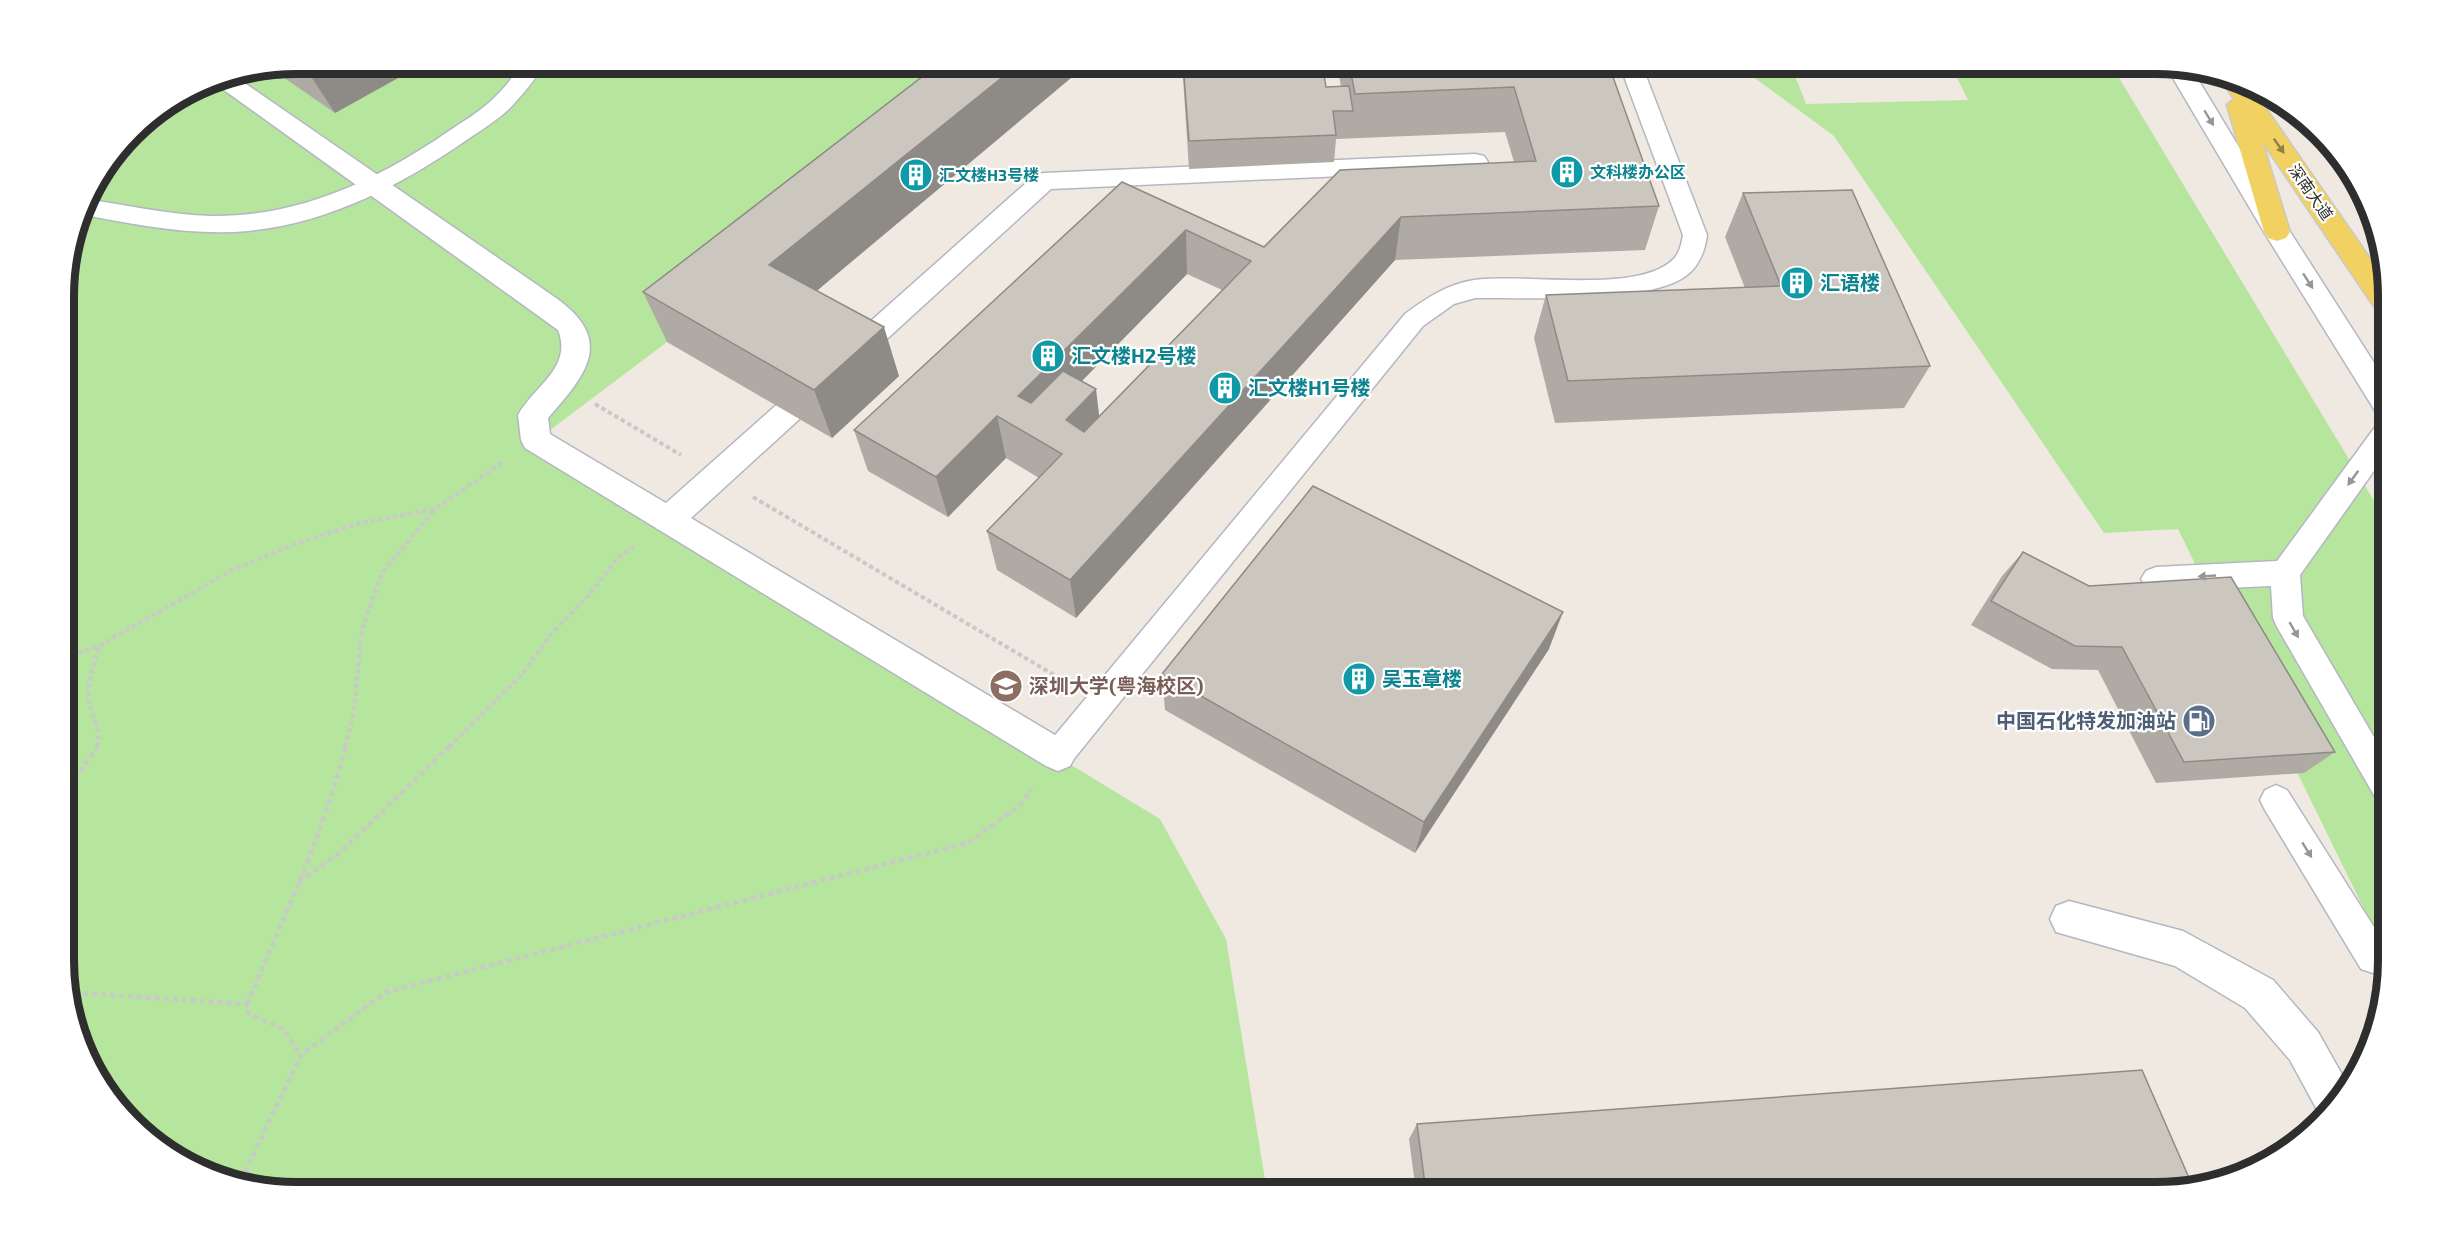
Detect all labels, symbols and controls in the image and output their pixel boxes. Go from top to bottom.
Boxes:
one-way arrow [2203,110,2214,126]
one-way arrow [2273,138,2285,154]
building icon: 文科楼办公区 [1549,154,1585,190]
building icon: 汇文楼H3号楼 [898,157,934,193]
street label: 深南大道 [2285,160,2338,223]
place label: 文科楼办公区 [1590,162,1686,181]
place label: 汇文楼H3号楼 [939,165,1039,184]
building icon: 汇语楼 [1779,265,1815,301]
place label: 汇语楼 [1820,270,1880,294]
one-way arrow [2302,273,2313,289]
building icon: 汇文楼H2号楼 [1030,338,1066,374]
place label: 汇文楼H2号楼 [1071,343,1196,367]
building icon: 汇文楼H1号楼 [1207,370,1243,406]
place label: 汇文楼H1号楼 [1248,375,1370,399]
one-way arrow [2348,470,2360,485]
one-way arrow [2198,572,2217,581]
one-way arrow [2289,621,2299,638]
building icon: 吴玉章楼 [1341,661,1377,697]
place label: 吴玉章楼 [1382,666,1462,690]
school or university icon: 深圳大学(粤海校区) [988,668,1024,704]
place label: 深圳大学(粤海校区) [1029,673,1204,697]
fuel station icon: 中国石化特发加油站 [2181,703,2217,739]
place label: 中国石化特发加油站 [1996,708,2176,732]
one-way arrow [2302,842,2313,858]

